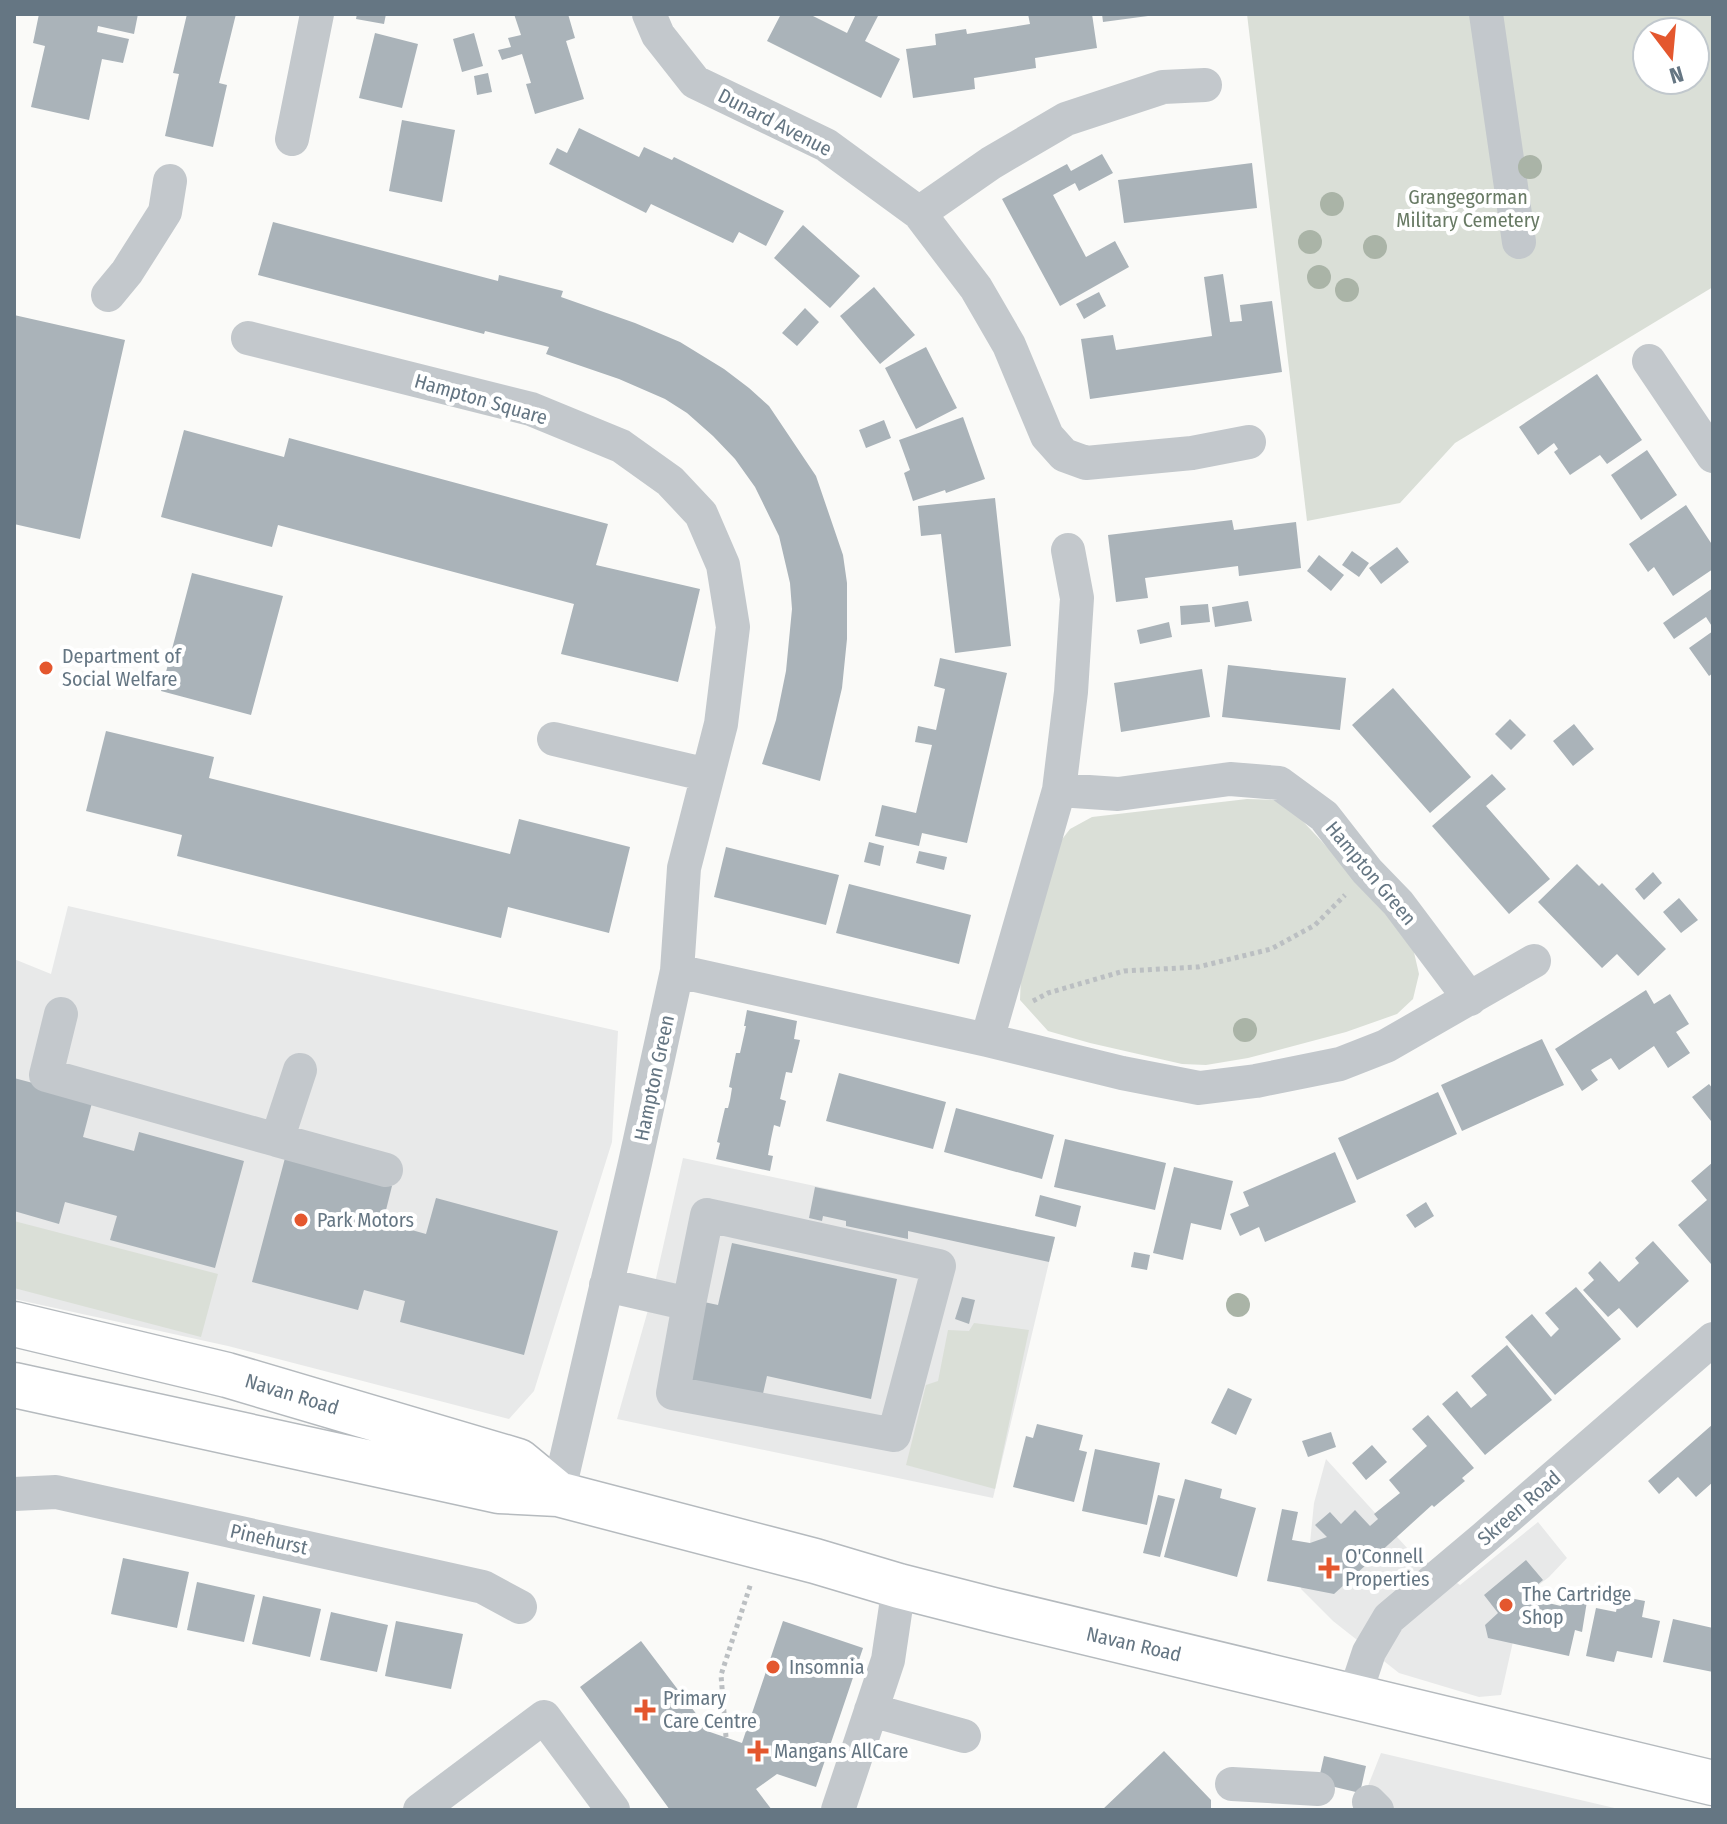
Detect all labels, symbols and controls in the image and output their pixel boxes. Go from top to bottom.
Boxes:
north arrow [1631,16,1711,96]
text: N [1666,60,1686,90]
street label: Dunard Avenue [714,83,836,161]
park label: Grangegorman Military Cemetery [1396,185,1540,232]
street label: Hampton Square [412,369,550,429]
place label: Department of Social Welfare [62,644,183,691]
marker: Department of Social Welfare [37,659,55,677]
street label: Hampton Green [1321,816,1421,930]
street label: Hampton Green [629,1013,679,1143]
place label: Park Motors [317,1208,414,1232]
marker: Park Motors [292,1211,310,1229]
street label: Navan Road [242,1368,342,1420]
street label: Skreen Road [1473,1465,1565,1551]
street label: Pinehurst [228,1518,310,1560]
place label: O'Connell Properties [1345,1544,1430,1591]
marker: O'Connell Properties [1320,1559,1338,1577]
place label: The Cartridge Shop [1522,1582,1631,1629]
marker: The Cartridge Shop [1497,1596,1515,1614]
street label: Navan Road [1084,1621,1184,1667]
place label: Insomnia [789,1655,865,1679]
marker: Insomnia [764,1658,782,1676]
place label: Primary Care Centre [663,1686,757,1733]
marker: Primary Care Centre [634,1699,656,1721]
place label: Mangans AllCare [774,1739,908,1763]
marker: Mangans AllCare [749,1742,767,1760]

